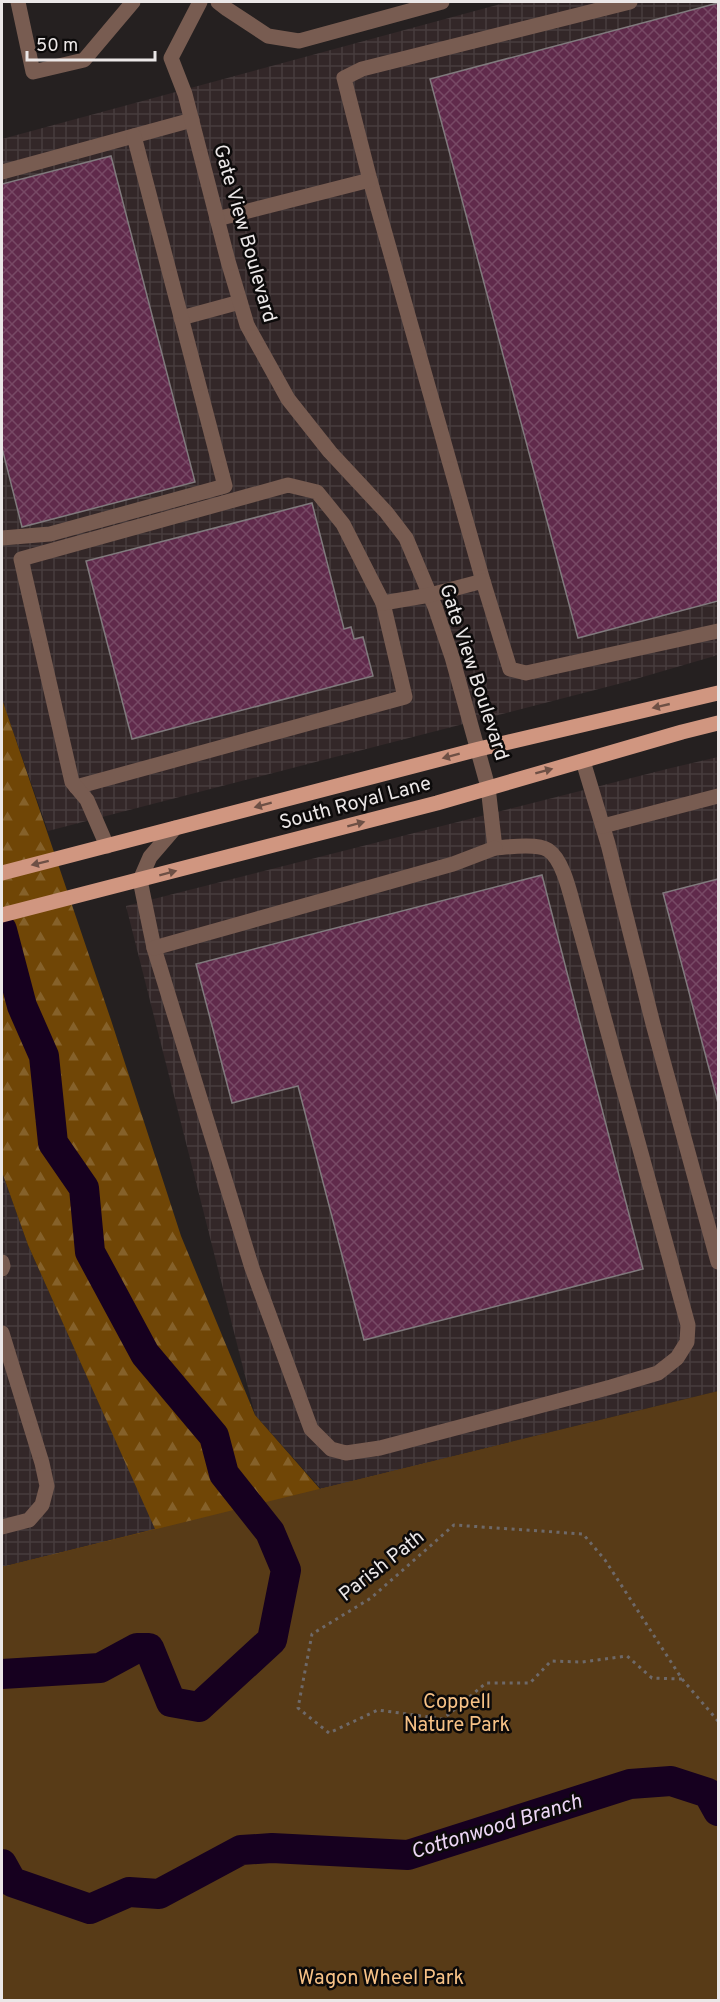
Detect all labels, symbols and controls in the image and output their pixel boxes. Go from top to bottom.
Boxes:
scale bar [27,24,154,62]
text: 50 m [36,35,78,58]
street label: Gate View Boulevard [206,141,282,326]
street label: Gate View Boulevard [432,581,514,764]
one-way arrow [652,701,671,711]
one-way arrow [442,752,461,762]
one-way arrow [535,766,553,776]
street label: South Royal Lane [277,771,434,837]
one-way arrow [254,801,272,811]
one-way arrow [347,818,366,828]
one-way arrow [31,859,49,868]
one-way arrow [159,868,177,877]
street label: Parish Path [334,1525,430,1608]
park label: Coppell Nature Park [404,1690,510,1739]
water label: Cottonwood Branch [408,1788,586,1866]
park label: Wagon Wheel Park [298,1966,464,1992]

